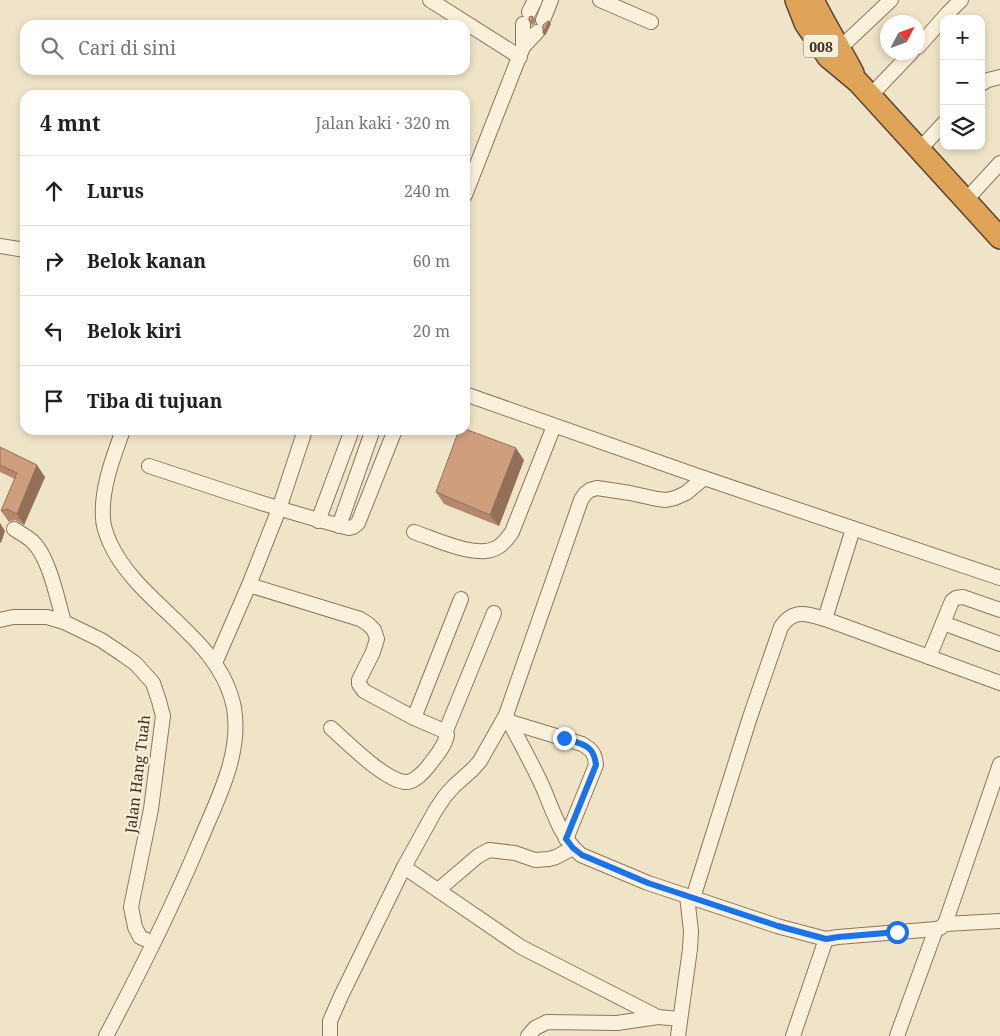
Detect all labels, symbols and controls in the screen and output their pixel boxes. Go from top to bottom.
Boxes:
north arrow [880,15,925,60]
map controls [940,15,985,150]
button: + [940,15,985,60]
search box [20,20,470,75]
icon: search [38,34,66,62]
road number: 008 [804,34,838,58]
text: Cari di sini [78,35,176,61]
button: − [940,60,985,105]
button: layers [940,105,985,150]
text: 4 mnt [40,109,101,137]
text: Jalan kaki · 320 m [316,112,450,134]
icon: ahead [40,177,68,205]
text: Lurus [87,178,144,204]
text: 240 m [404,180,450,202]
icon: right [40,247,68,275]
text: Belok kanan [87,248,206,274]
text: 60 m [413,250,450,272]
icon: left [40,317,68,345]
text: Belok kiri [87,318,181,344]
text: 20 m [413,320,450,342]
icon: arrive [40,387,68,415]
text: Tiba di tujuan [87,388,222,414]
street label: Jalan Hang Tuah [120,713,154,835]
route end [553,727,576,750]
route start [886,921,909,944]

